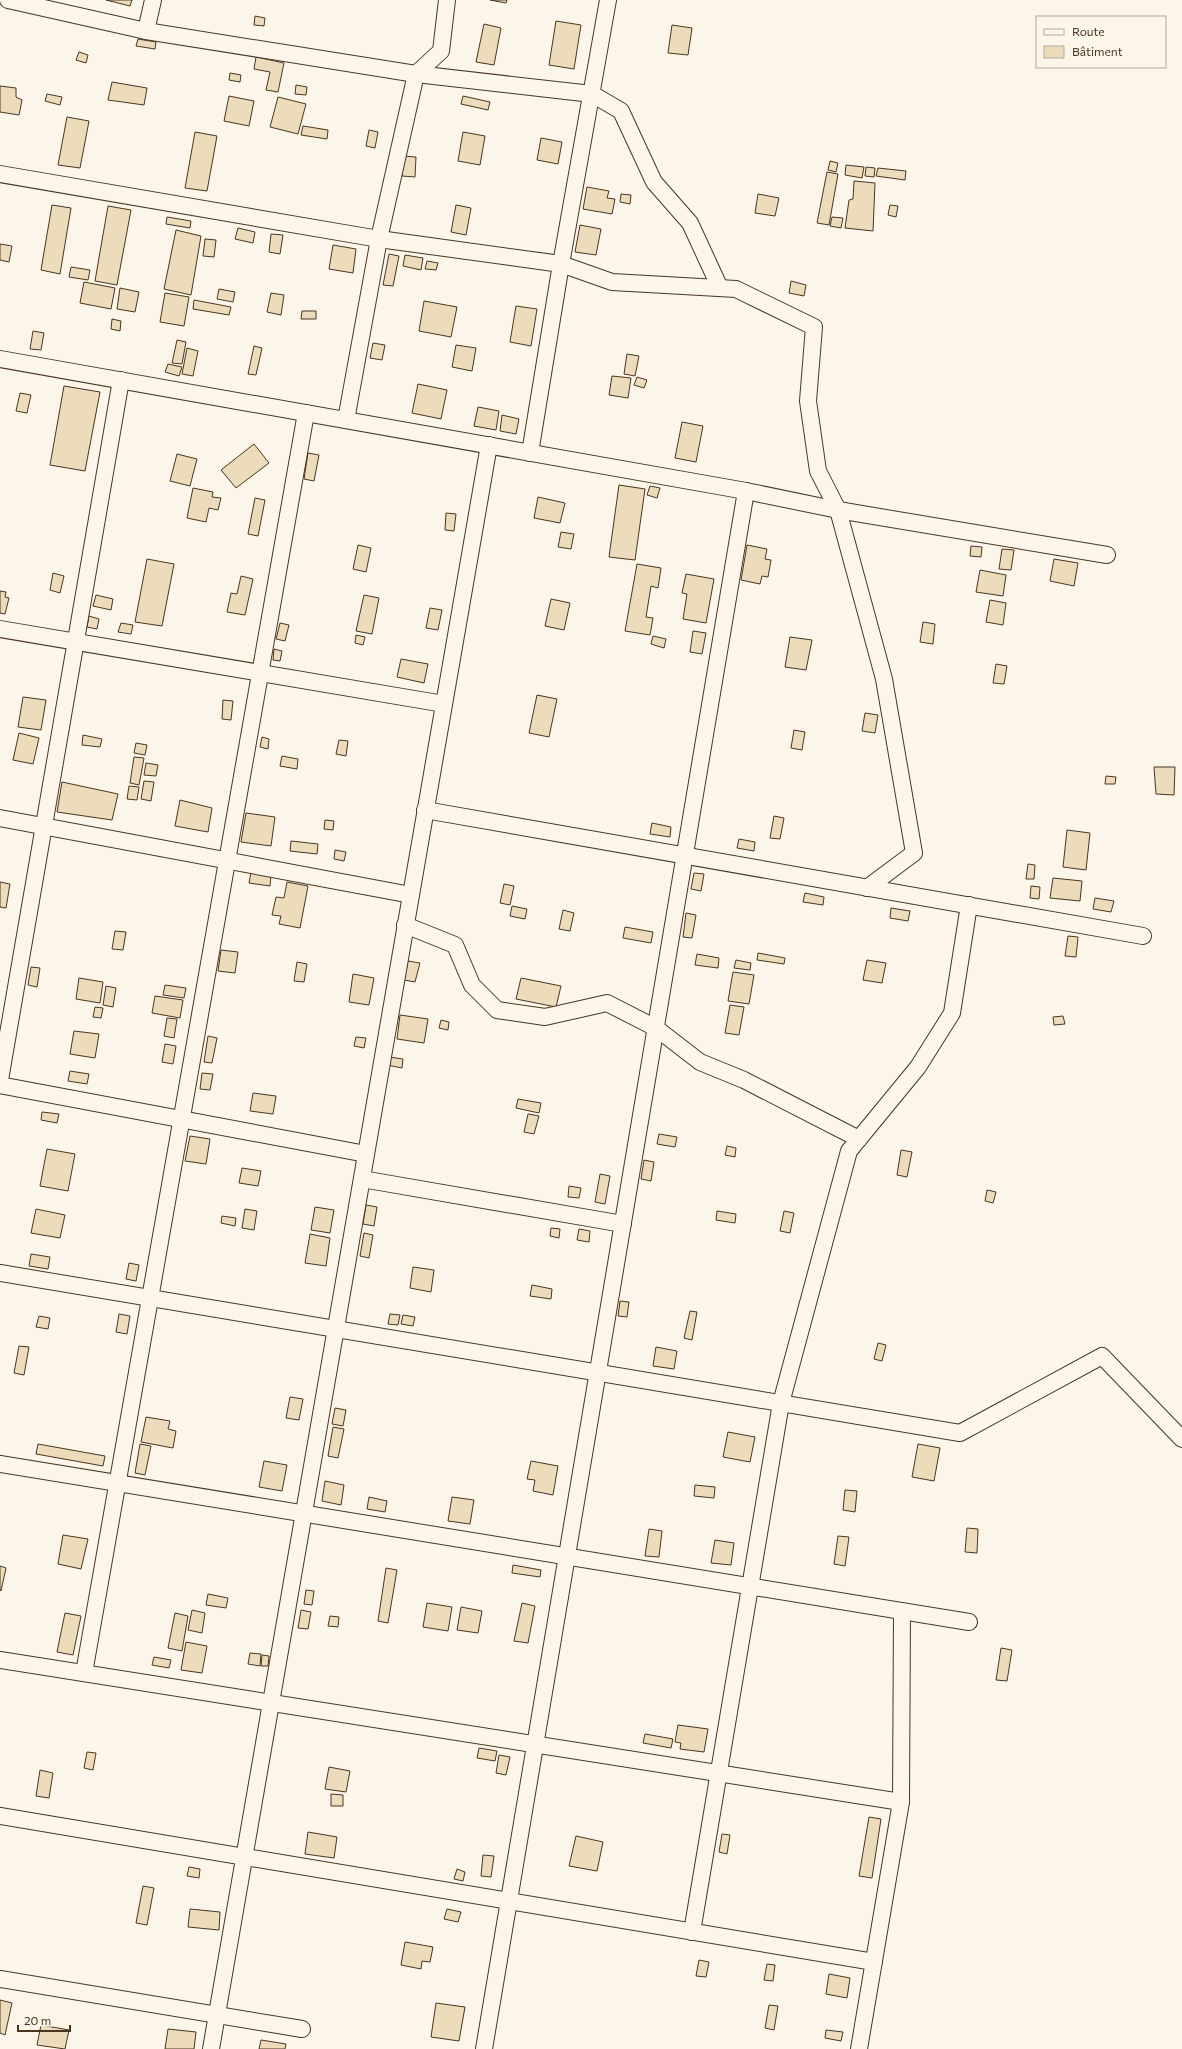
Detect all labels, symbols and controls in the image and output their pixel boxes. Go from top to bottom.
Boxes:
legend [1036,16,1166,68]
text: Route [1072,24,1105,38]
text: Bâtiment [1072,44,1123,58]
scale bar [18,2007,70,2033]
text: 20 m [24,2013,51,2027]

